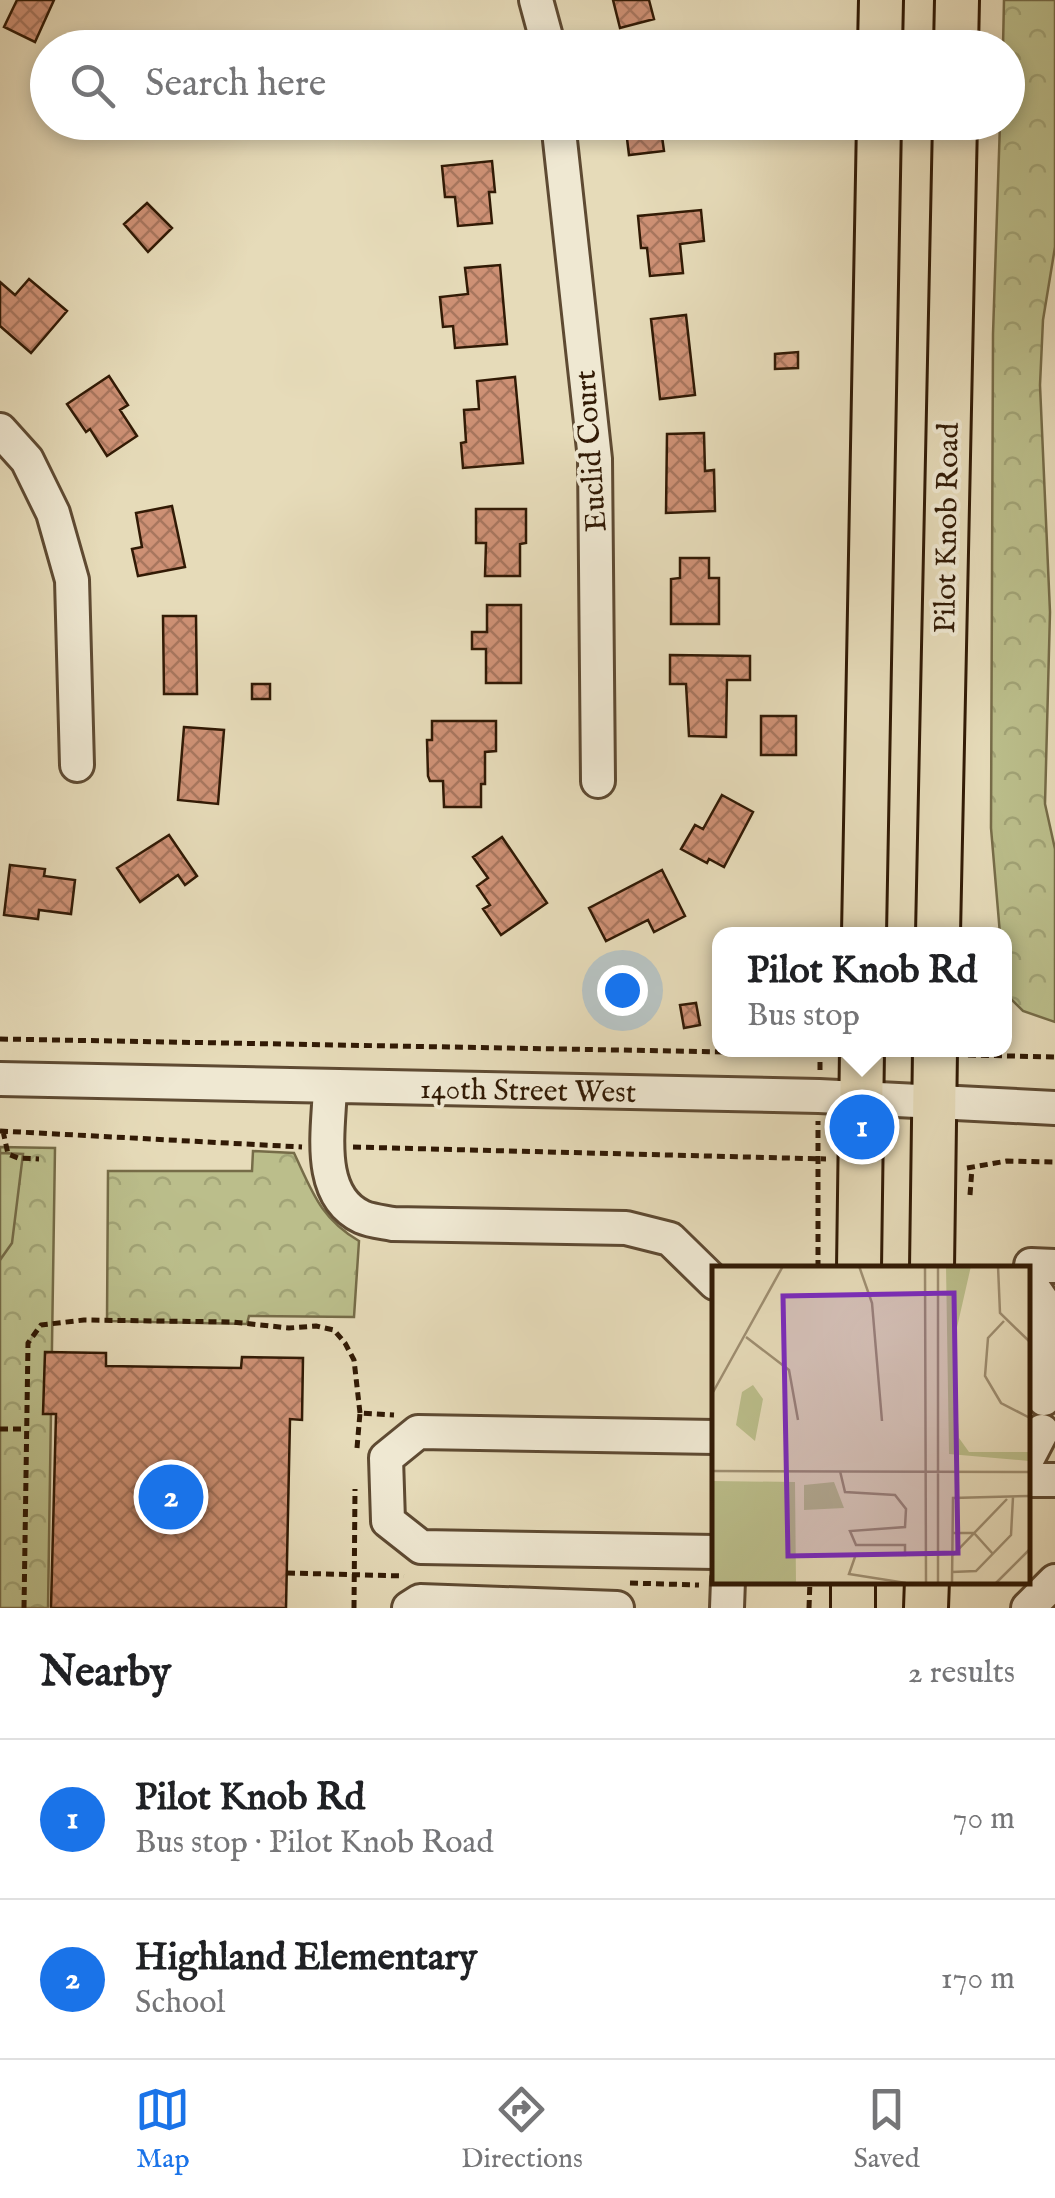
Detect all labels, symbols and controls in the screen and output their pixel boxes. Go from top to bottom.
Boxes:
search box [30,30,1025,140]
icon: search [65,58,120,113]
text: Search here [145,61,326,109]
street label: Euclid Court [567,369,617,533]
street label: Pilot Knob Road [927,421,969,634]
popup [712,927,1012,1057]
text: Pilot Knob Rd [747,948,977,996]
your location [597,965,648,1016]
text: Bus stop [747,996,860,1037]
street label: 140th Street West [420,1071,636,1113]
pin: 1 [830,1090,894,1164]
inset map [712,1266,1030,1583]
pin: 2 [138,1460,204,1534]
text: Nearby [40,1647,171,1700]
text: 2 results [908,1653,1015,1694]
text: Pilot Knob Rd [135,1775,365,1823]
text: 1 [67,1799,78,1840]
text: 70 m [953,1799,1015,1840]
text: Bus stop · Pilot Knob Road [135,1823,493,1864]
text: Highland Elementary [135,1935,477,1983]
text: 2 [65,1959,80,2000]
text: 170 m [941,1959,1015,2000]
text: School [135,1983,225,2024]
tab: Map [135,2082,190,2177]
tab: Directions [461,2082,583,2177]
tab: Saved [853,2082,920,2177]

